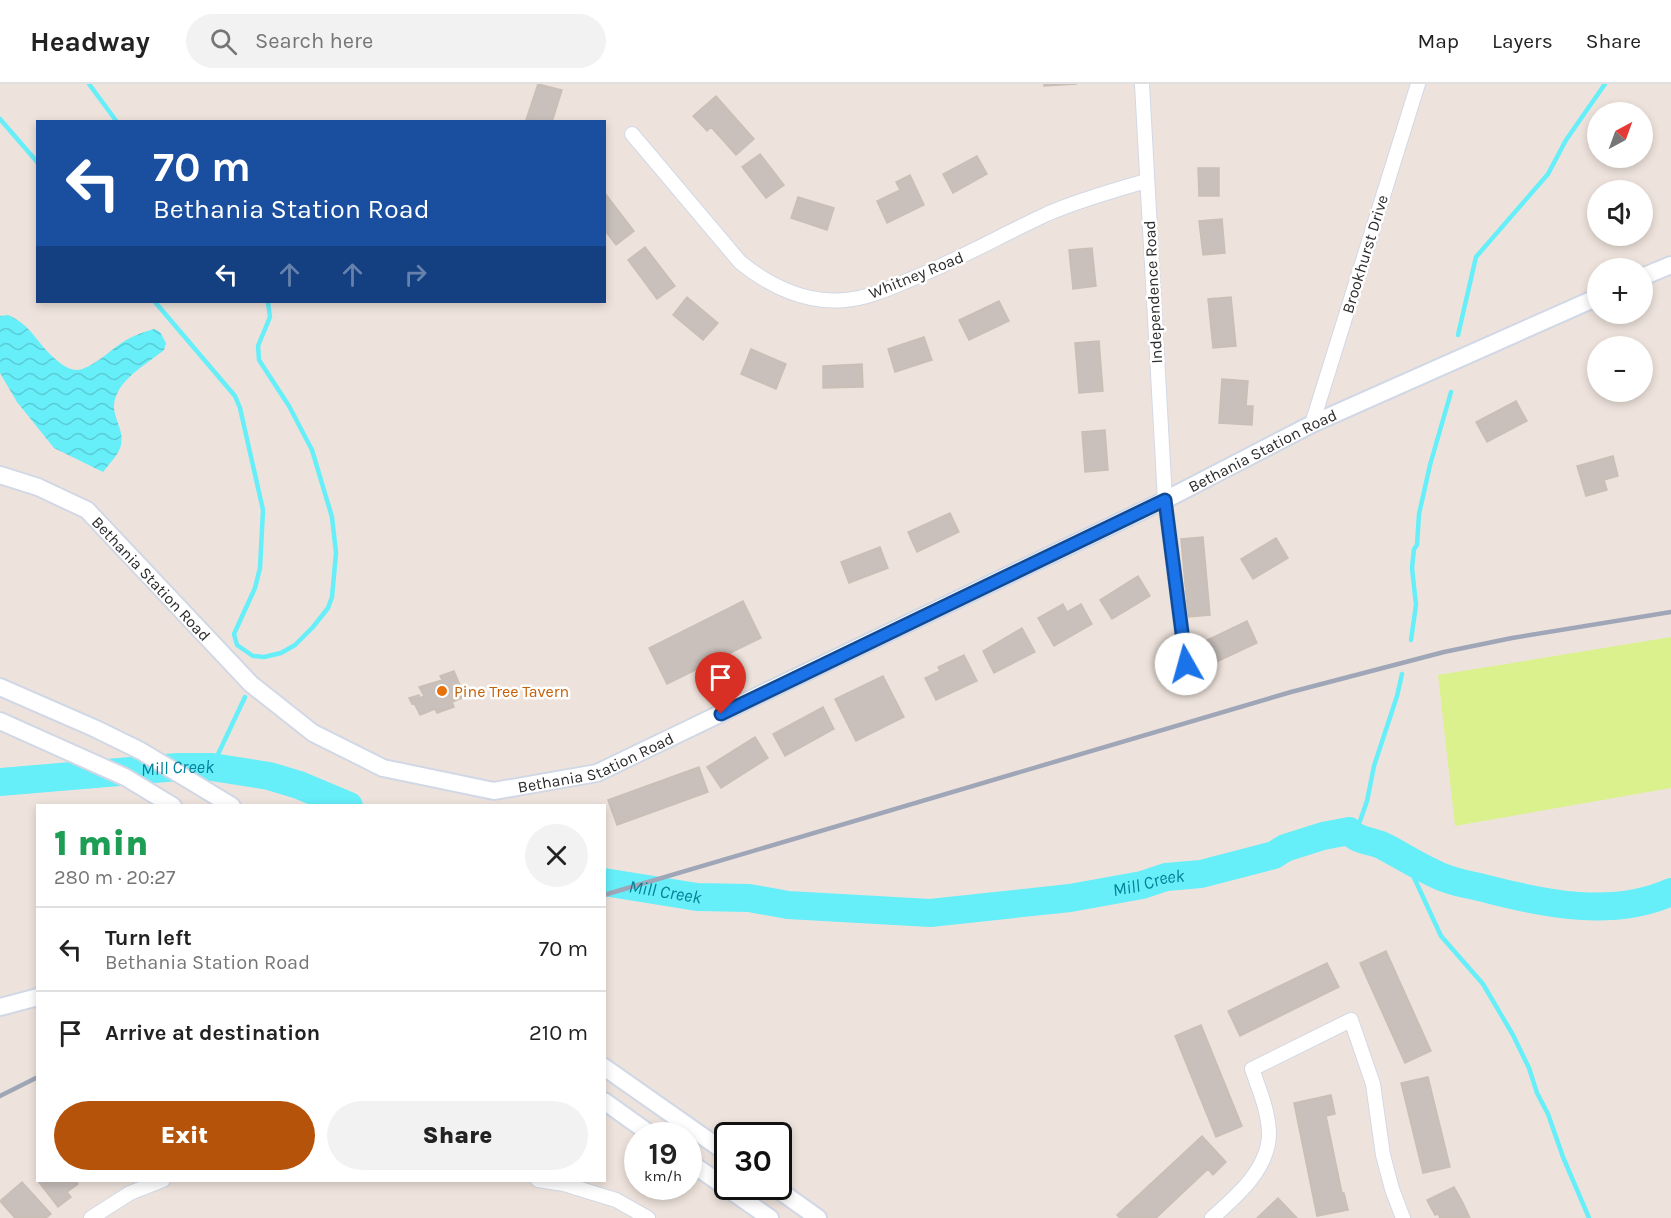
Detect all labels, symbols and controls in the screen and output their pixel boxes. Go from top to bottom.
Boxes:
search box [186,14,606,68]
text: Headway [30,25,150,58]
icon: search [207,25,240,58]
text: Search here [255,28,373,54]
text: Map [1417,29,1459,53]
text: Layers [1492,29,1553,53]
text: Share [1586,29,1641,53]
north arrow [1587,102,1653,168]
map controls [1587,102,1653,402]
text: 70 m [153,142,251,192]
icon: left [54,144,132,222]
button: sound [1587,180,1653,246]
street label: Brookhurst Drive [1338,192,1392,316]
text: Bethania Station Road [153,193,430,225]
street label: Independence Road [1140,220,1166,364]
street label: Whitney Road [866,247,966,303]
icon: left [210,258,243,291]
icon: ahead [273,258,306,291]
icon: ahead [336,258,369,291]
icon: right [399,258,432,291]
button: + [1587,258,1653,324]
button: − [1587,336,1653,402]
street label: Bethania Station Road [1185,405,1340,496]
street label: Bethania Station Road [88,512,215,645]
position arrow [1154,632,1218,696]
pin [695,652,746,714]
icon: arrive [704,661,737,694]
place label: Pine Tree Tavern [454,682,569,701]
marker: Pine Tree Tavern [435,684,449,698]
street label: Bethania Station Road [516,728,677,796]
water label: Mill Creek [140,756,215,781]
text: 1 min [54,822,148,864]
button: close [525,824,588,887]
water label: Mill Creek [1111,864,1186,901]
text: 280 m · 20:27 [54,866,175,889]
water label: Mill Creek [627,875,704,909]
text: Turn left [105,925,192,951]
icon: left [54,933,87,966]
text: 70 m [539,936,588,962]
text: Bethania Station Road [105,951,310,974]
icon: arrive [54,1017,87,1050]
text: Arrive at destination [105,1020,320,1046]
text: 210 m [529,1020,588,1046]
button: Exit [54,1101,315,1170]
button: Share [327,1101,588,1170]
speed limit sign: 30 [714,1122,792,1200]
text: 19 [648,1136,677,1172]
text: km/h [644,1167,682,1185]

